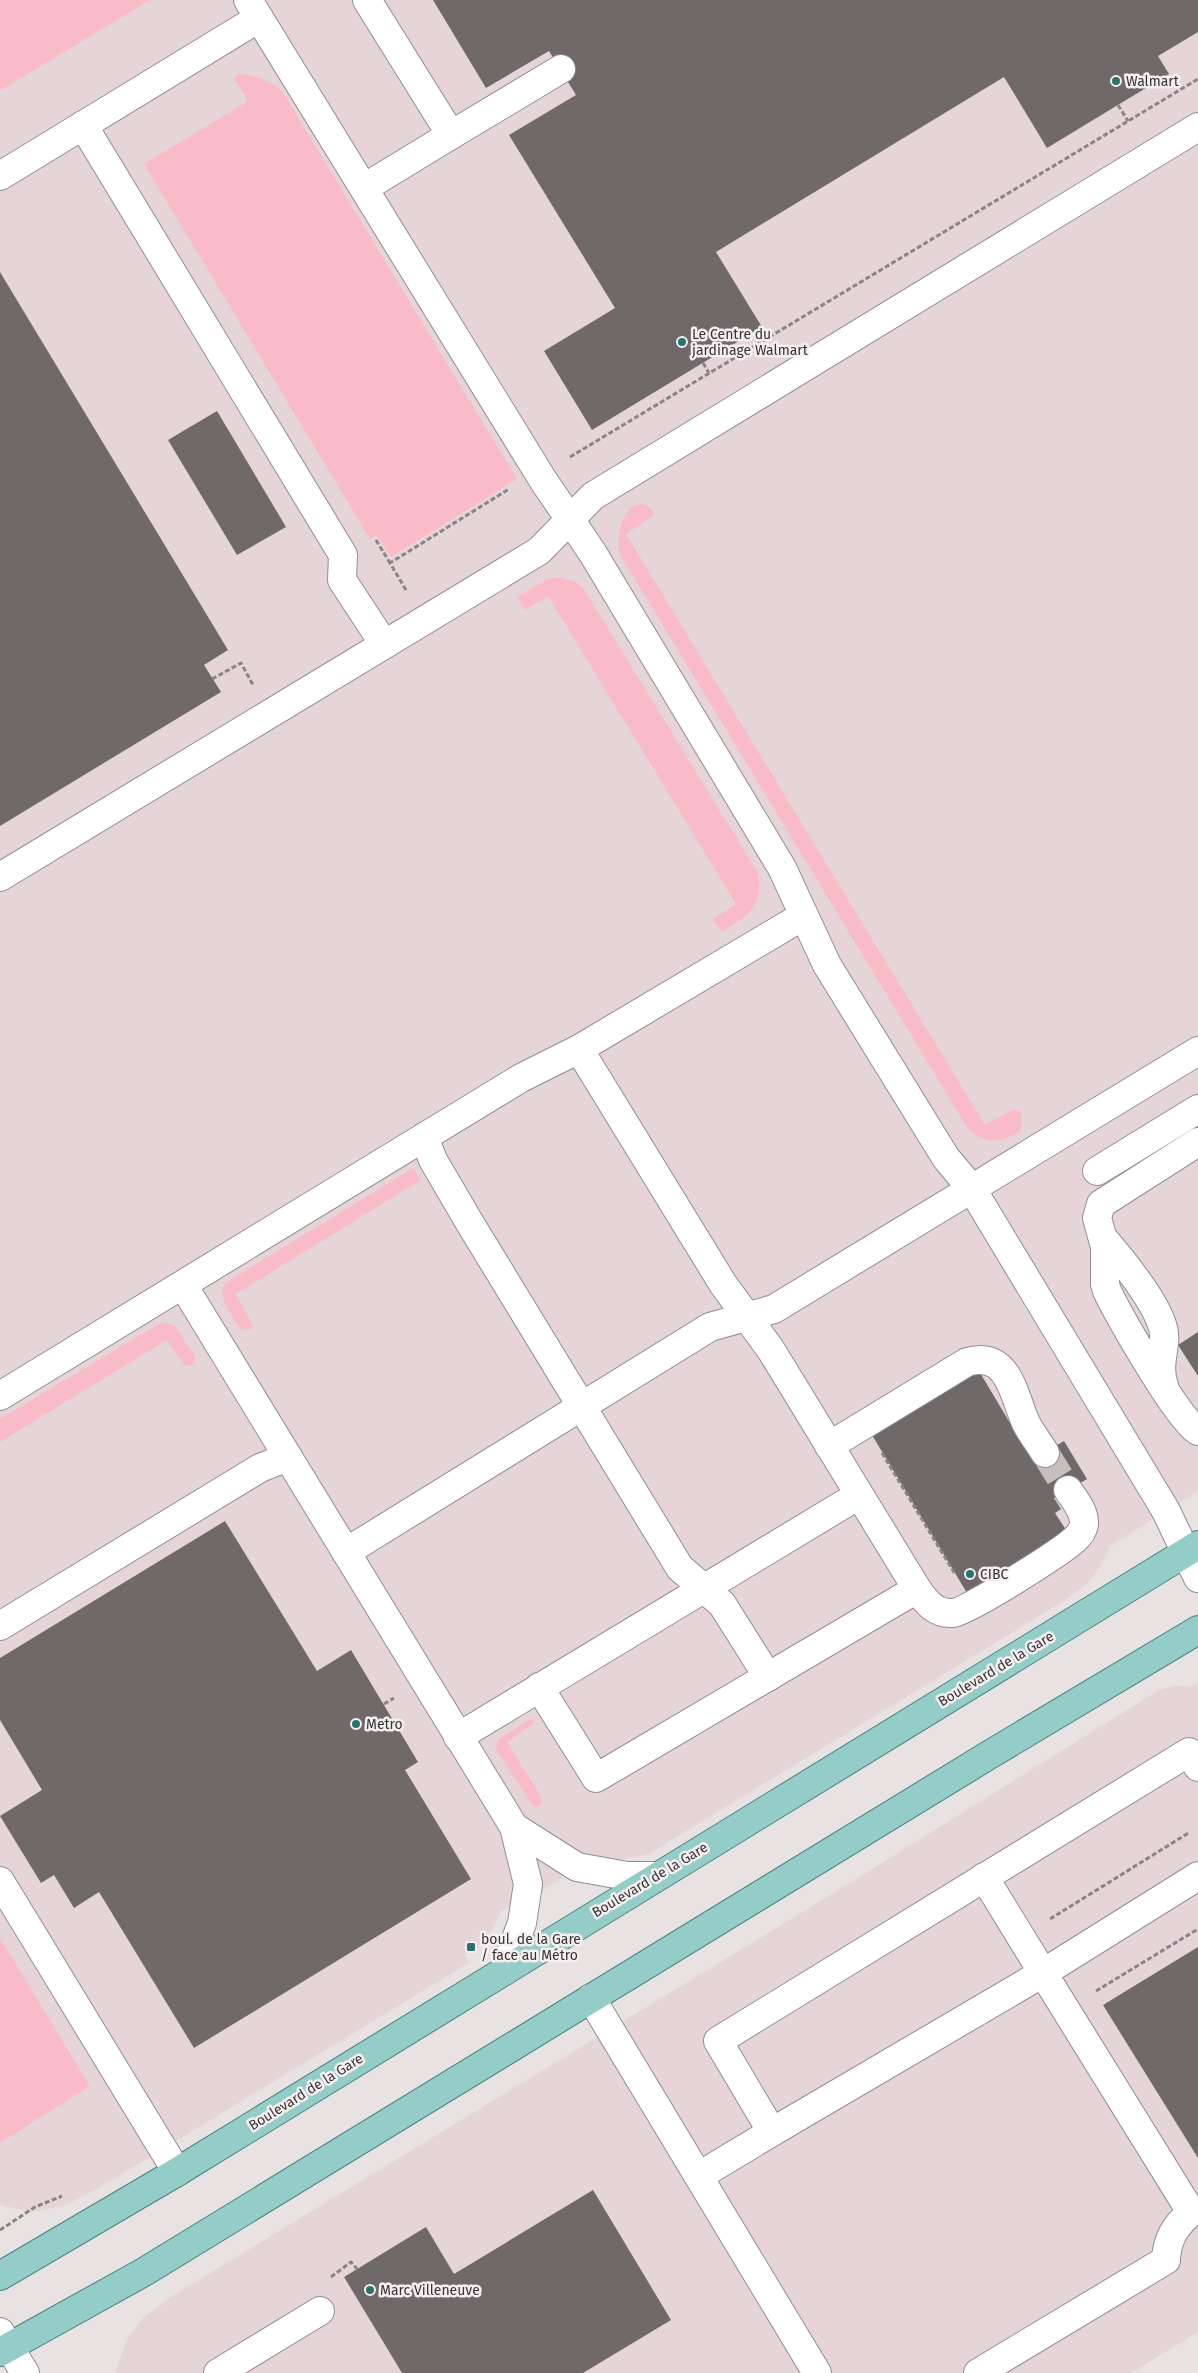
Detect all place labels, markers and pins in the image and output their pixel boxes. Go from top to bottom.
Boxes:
place label: Walmart [1126,73,1180,90]
marker: Walmart [1110,75,1122,87]
place label: Le Centre du jardinage Walmart [691,326,809,359]
marker: Le Centre du jardinage Walmart [676,336,688,348]
place label: CIBC [980,1566,1008,1583]
marker: CIBC [964,1568,976,1580]
place label: Metro [366,1716,403,1733]
marker: Metro [350,1718,362,1730]
place label: boul. de la Gare / face au Métro [481,1931,581,1964]
marker: boul. de la Gare / face au Métro [465,1941,477,1953]
place label: Marc Villeneuve [380,2282,480,2299]
marker: Marc Villeneuve [364,2284,376,2296]

